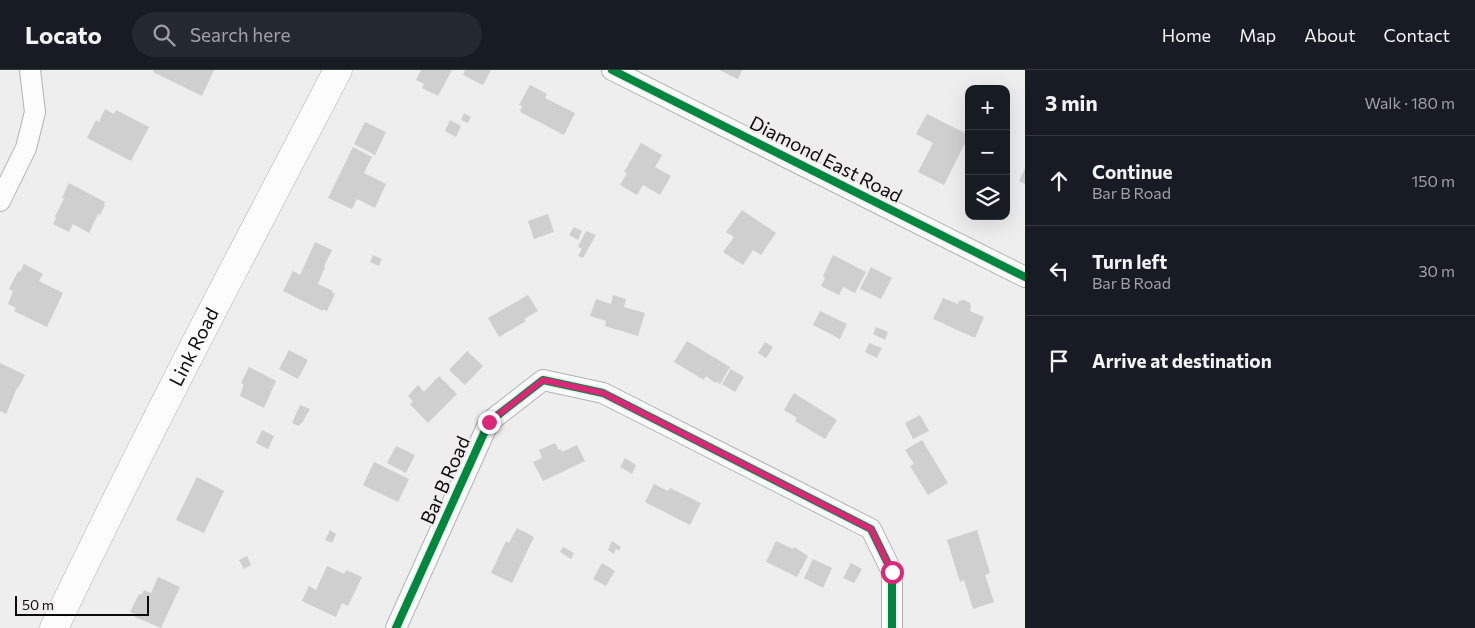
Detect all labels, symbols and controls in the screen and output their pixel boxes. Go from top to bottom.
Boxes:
search box [132,12,482,57]
text: Locato [25,20,102,49]
icon: search [150,21,178,49]
text: Search here [190,23,290,46]
text: Home [1162,24,1211,46]
text: Map [1239,24,1276,46]
text: About [1304,24,1356,46]
text: Contact [1384,24,1450,46]
map controls [965,85,1010,220]
button: + [965,85,1010,130]
text: 3 min [1045,90,1098,115]
text: Walk · 180 m [1365,93,1455,112]
street label: Diamond East Road [746,110,906,207]
button: − [965,130,1010,175]
text: Continue [1092,160,1172,183]
icon: ahead [1045,167,1073,195]
text: 150 m [1412,171,1455,190]
button: layers [965,175,1010,220]
text: Bar B Road [1092,183,1171,202]
text: Turn left [1092,250,1167,273]
icon: left [1045,257,1073,285]
text: 30 m [1418,261,1455,280]
text: Bar B Road [1092,273,1171,292]
street label: Link Road [164,304,223,390]
icon: arrive [1045,347,1073,375]
text: Arrive at destination [1092,349,1272,372]
route end [478,411,501,434]
street label: Bar B Road [415,432,474,527]
route start [881,561,904,584]
scale bar [15,593,149,616]
text: 50 m [22,596,54,613]

